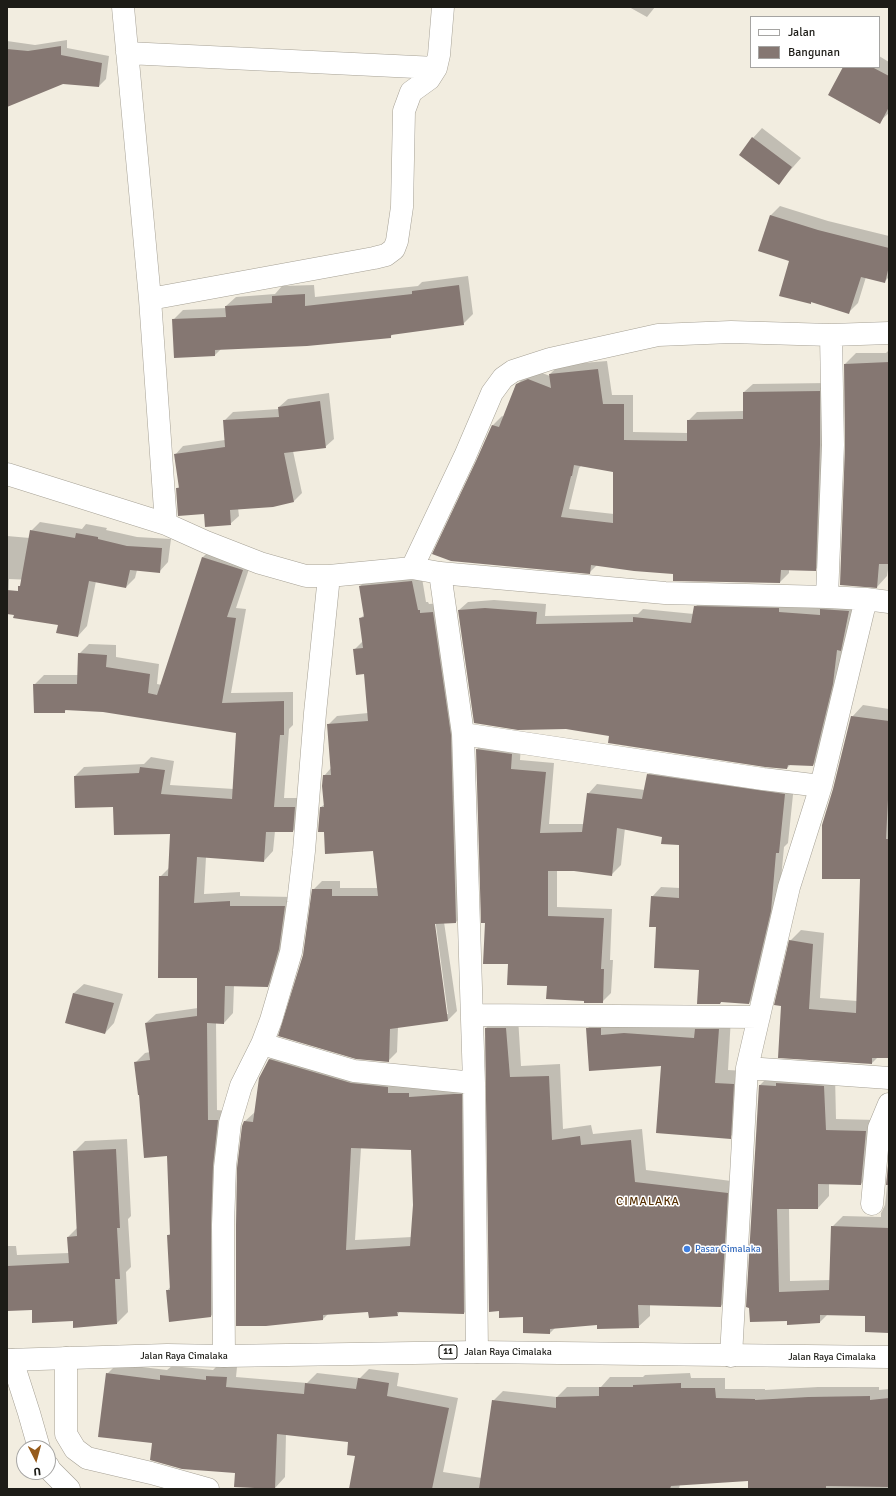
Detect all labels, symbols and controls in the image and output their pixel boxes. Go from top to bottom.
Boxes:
legend [750,16,880,68]
text: Jalan [788,25,815,40]
text: Bangunan [788,45,840,60]
district label: CIMALAKA [616,1195,680,1209]
place label: Pasar Cimalaka [695,1243,761,1255]
marker: Pasar Cimalaka [682,1244,692,1254]
road number: 11 [439,1345,457,1359]
street label: Jalan Raya Cimalaka [464,1346,552,1358]
street label: Jalan Raya Cimalaka [140,1350,228,1362]
street label: Jalan Raya Cimalaka [788,1351,876,1363]
north arrow [16,1440,56,1480]
text: U [33,1465,42,1478]

